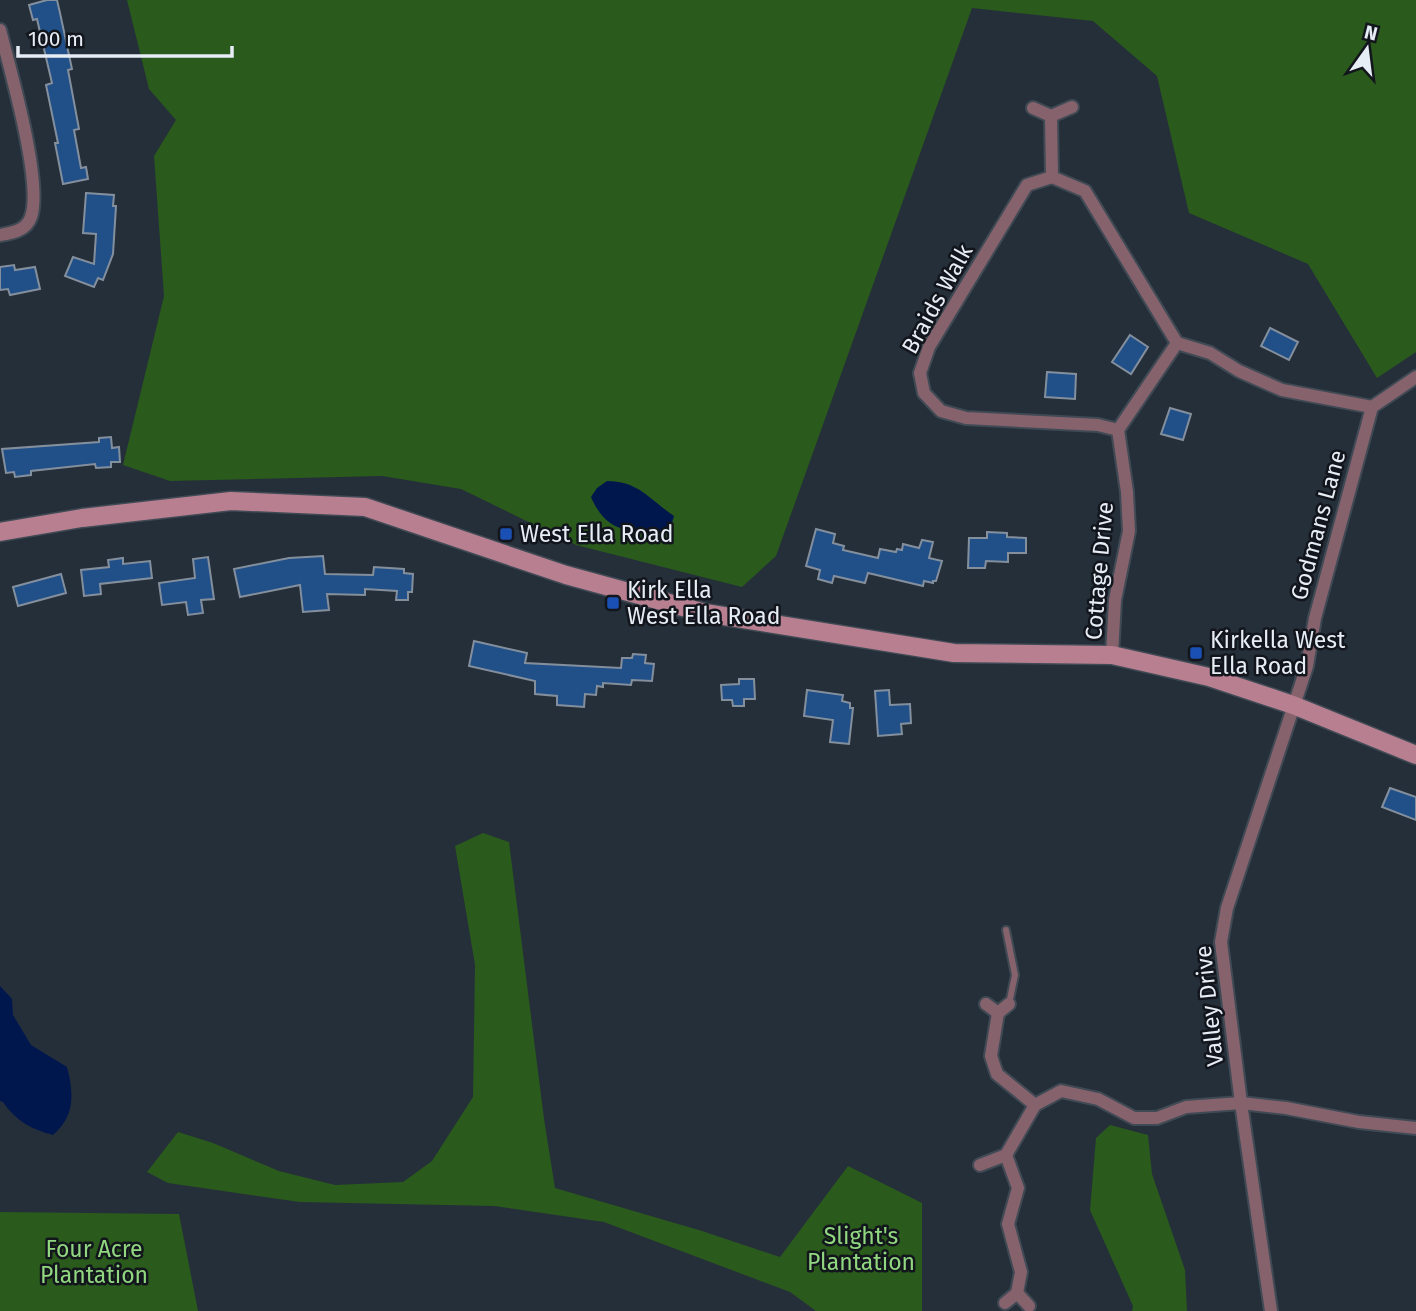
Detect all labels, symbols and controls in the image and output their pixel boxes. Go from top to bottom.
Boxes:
scale bar [18,14,231,58]
north arrow [1332,14,1402,84]
text: N [1362,20,1380,46]
text: 100 m [28,26,84,52]
street label: Braids Walk [895,239,979,359]
street label: Godmans Lane [1285,447,1351,603]
street label: Cottage Drive [1079,501,1119,641]
place label: West Ella Road [520,520,674,548]
marker: West Ella Road [498,526,514,542]
place label: Kirk Ella West Ella Road [627,576,781,630]
marker: Kirk Ella West Ella Road [605,595,621,611]
place label: Kirkella West Ella Road [1210,626,1346,680]
marker: Kirkella West Ella Road [1188,645,1204,661]
street label: Valley Drive [1189,944,1229,1068]
park label: Slight's Plantation [807,1222,915,1276]
park label: Four Acre Plantation [40,1235,148,1289]

